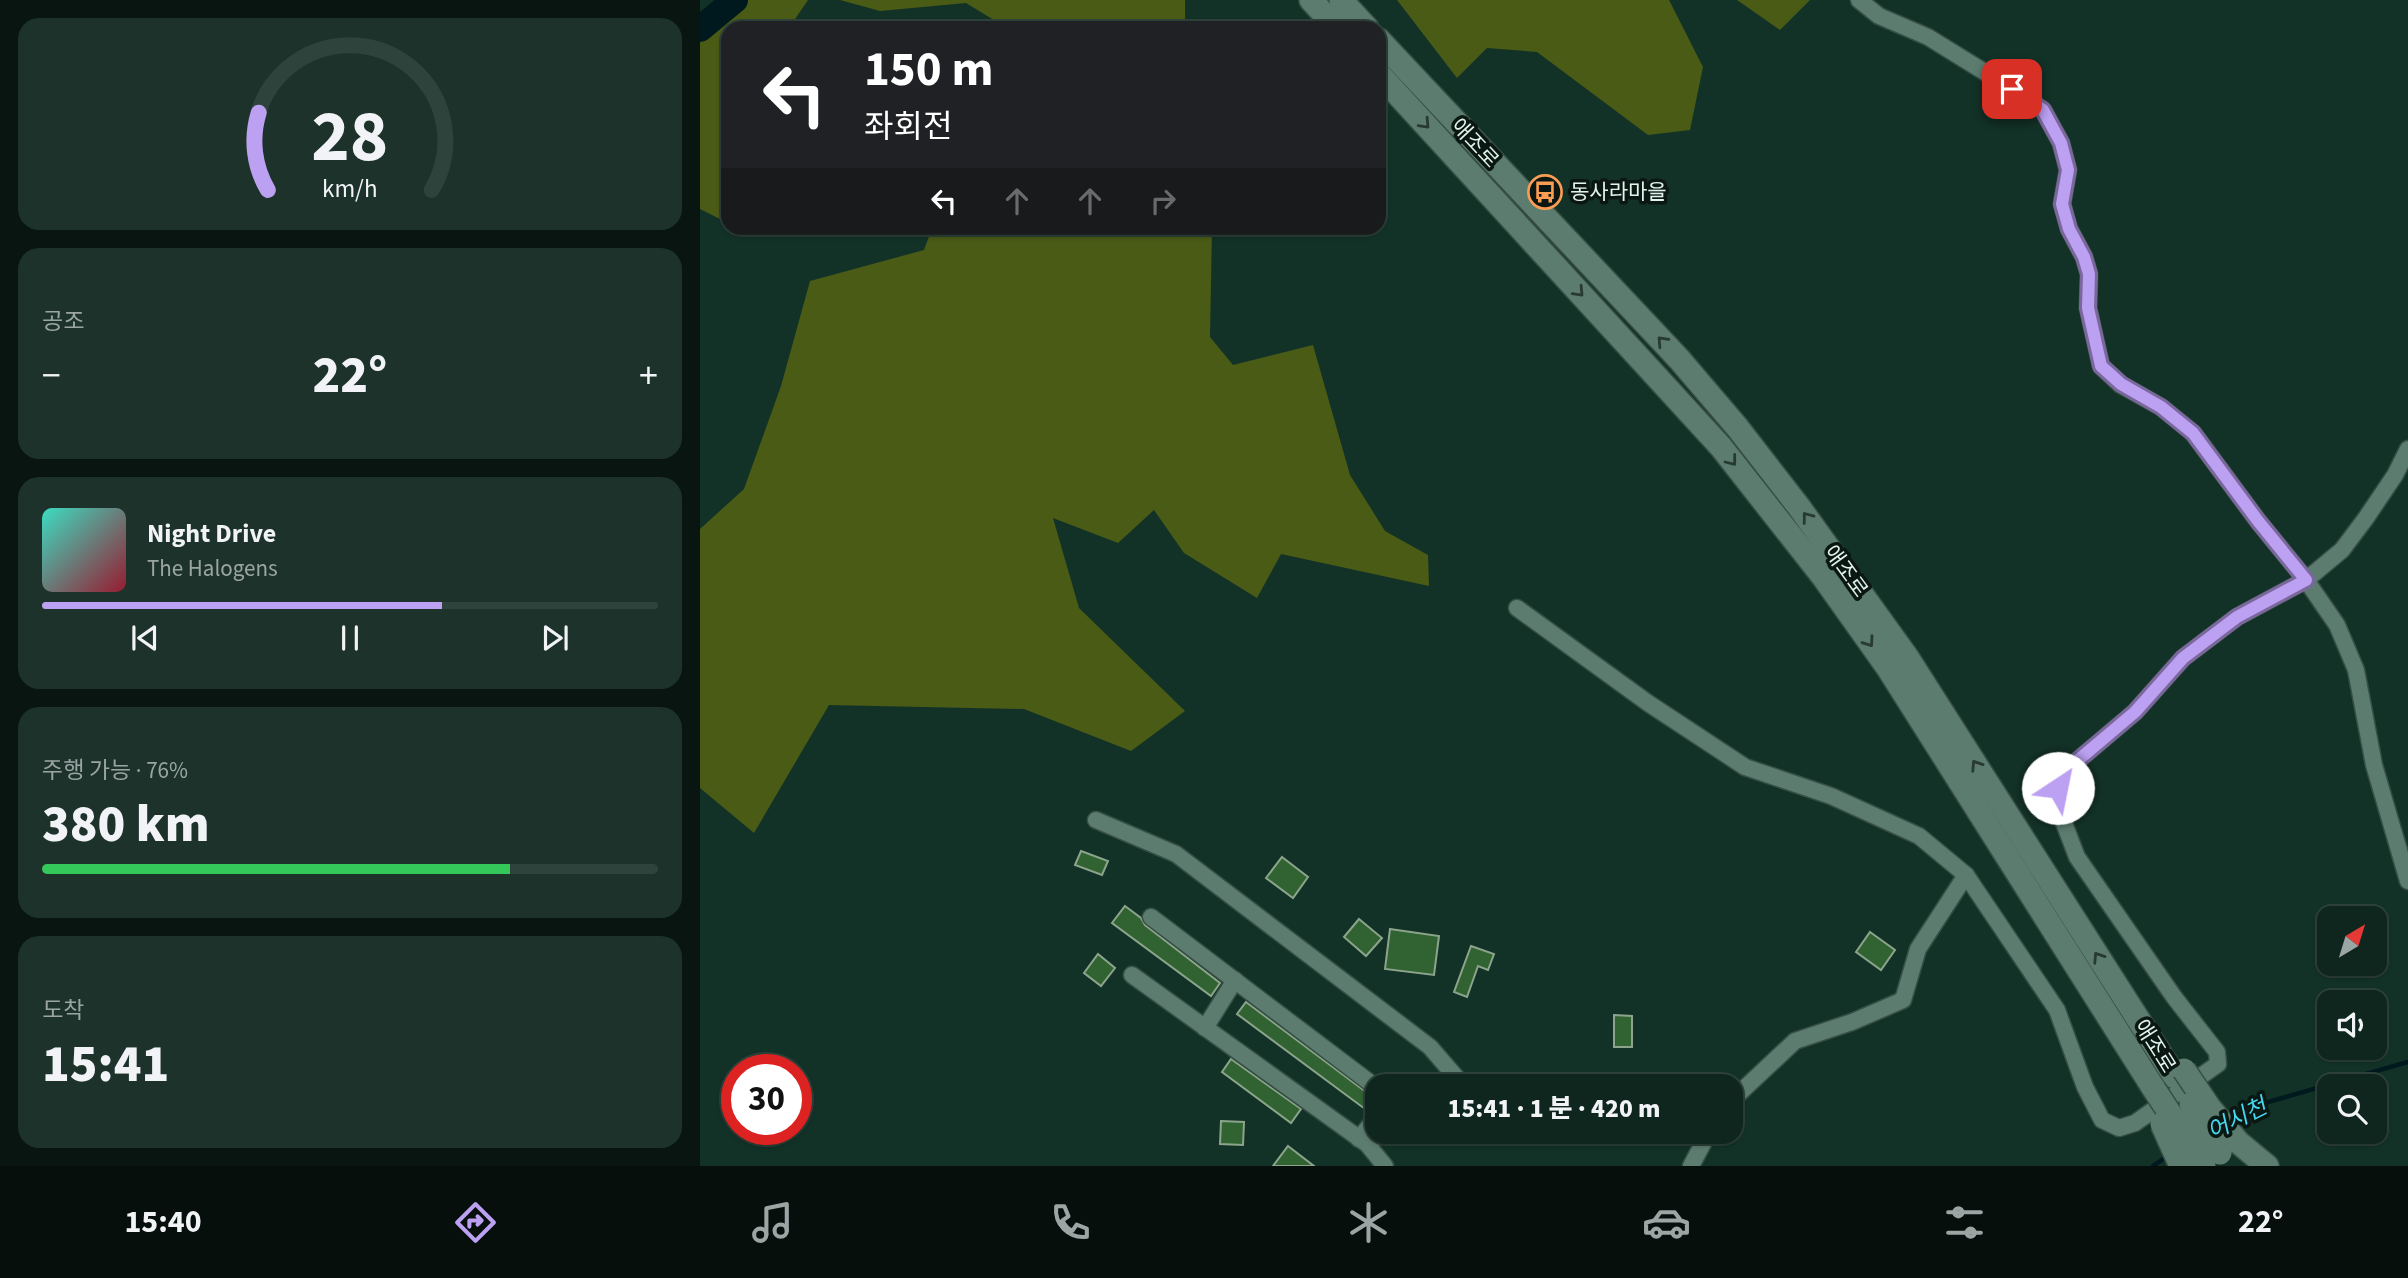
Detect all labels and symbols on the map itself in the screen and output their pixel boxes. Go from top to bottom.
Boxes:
pin [1982,59,2042,119]
street label: 애조로 [1444,112,1506,174]
one-way arrow [1417,116,1429,129]
bus stop icon: 동사라마을 [1526,173,1564,211]
place label: 동사라마을 [1570,177,1667,207]
one-way arrow [1571,284,1583,297]
one-way arrow [1658,336,1671,349]
one-way arrow [1723,453,1736,465]
one-way arrow [1802,512,1815,525]
street label: 애조로 [1817,539,1875,603]
one-way arrow [1861,634,1873,647]
position arrow [2021,751,2095,825]
one-way arrow [1972,760,1985,773]
north arrow [2317,906,2387,976]
one-way arrow [2094,952,2107,965]
street label: 애조로 [2127,1013,2183,1079]
speed limit sign: 30 [721,1054,812,1145]
water label: 어시천 [2201,1089,2275,1148]

